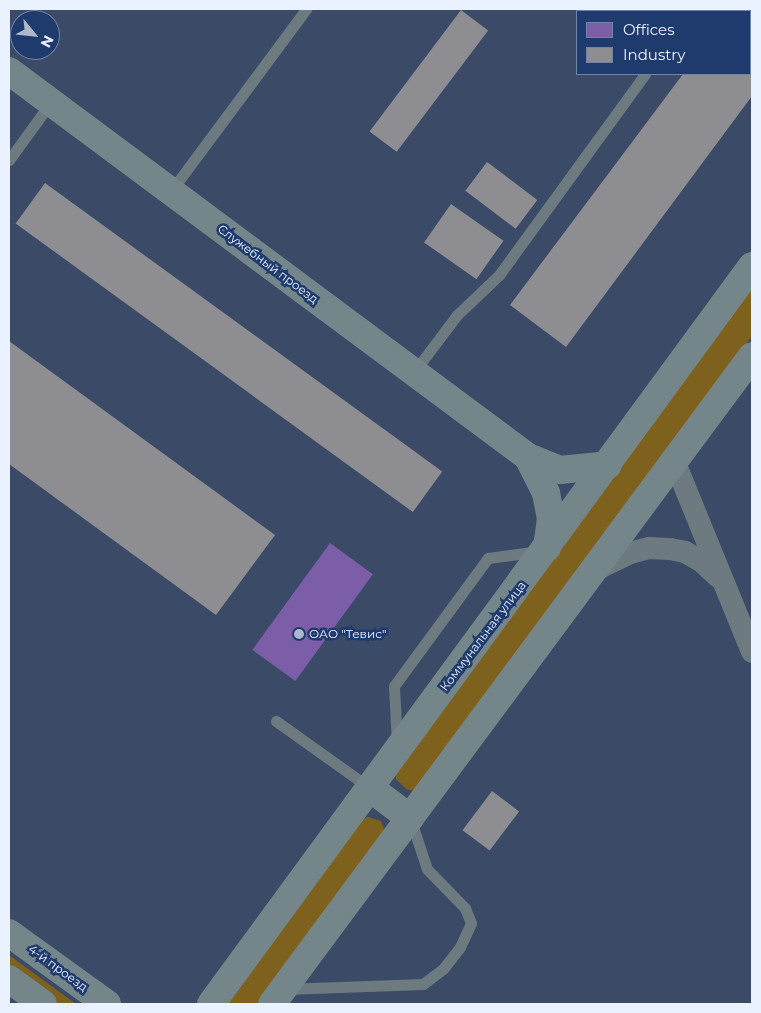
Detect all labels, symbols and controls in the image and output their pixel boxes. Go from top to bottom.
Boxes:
north arrow [10,10,60,60]
legend [576,10,751,75]
text: Offices [623,20,675,39]
text: N [37,32,58,51]
text: Industry [623,45,685,64]
street label: Служебный проезд [215,222,321,306]
street label: Коммунальная улица [437,578,529,694]
place label: ОАО "Тевис" [309,627,386,641]
marker: ОАО "Тевис" [293,628,305,640]
street label: 4-й проезд [26,942,90,994]

